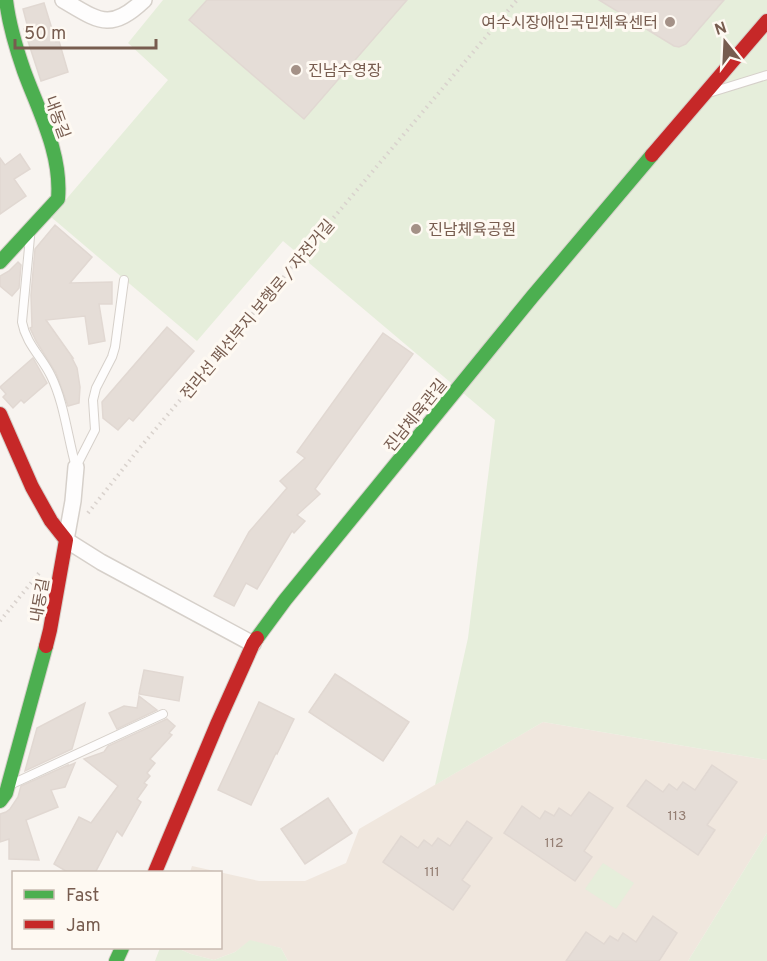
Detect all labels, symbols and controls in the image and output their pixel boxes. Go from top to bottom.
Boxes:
scale bar [15,12,156,50]
north arrow [695,12,755,72]
place label: 여수시장애인국민체육센터 [481,14,658,34]
marker: 여수시장애인국민체육센터 [663,15,677,29]
text: N [712,18,730,41]
text: 50 m [24,23,66,46]
place label: 진남수영장 [308,62,382,82]
marker: 진남수영장 [289,63,303,77]
street label: 내동길 [39,94,73,142]
street label: 전라선 폐선부지 보행로 / 자전거길 [177,216,340,404]
place label: 진남체육공원 [428,221,516,241]
marker: 진남체육공원 [409,222,423,236]
street label: 진남체육관길 [381,376,452,457]
street label: 내동길 [27,577,55,624]
house number: 113 [668,808,686,825]
house number: 112 [544,835,564,852]
house number: 111 [424,864,440,881]
legend [12,871,222,949]
text: Fast [66,885,99,908]
text: Jam [66,915,101,938]

